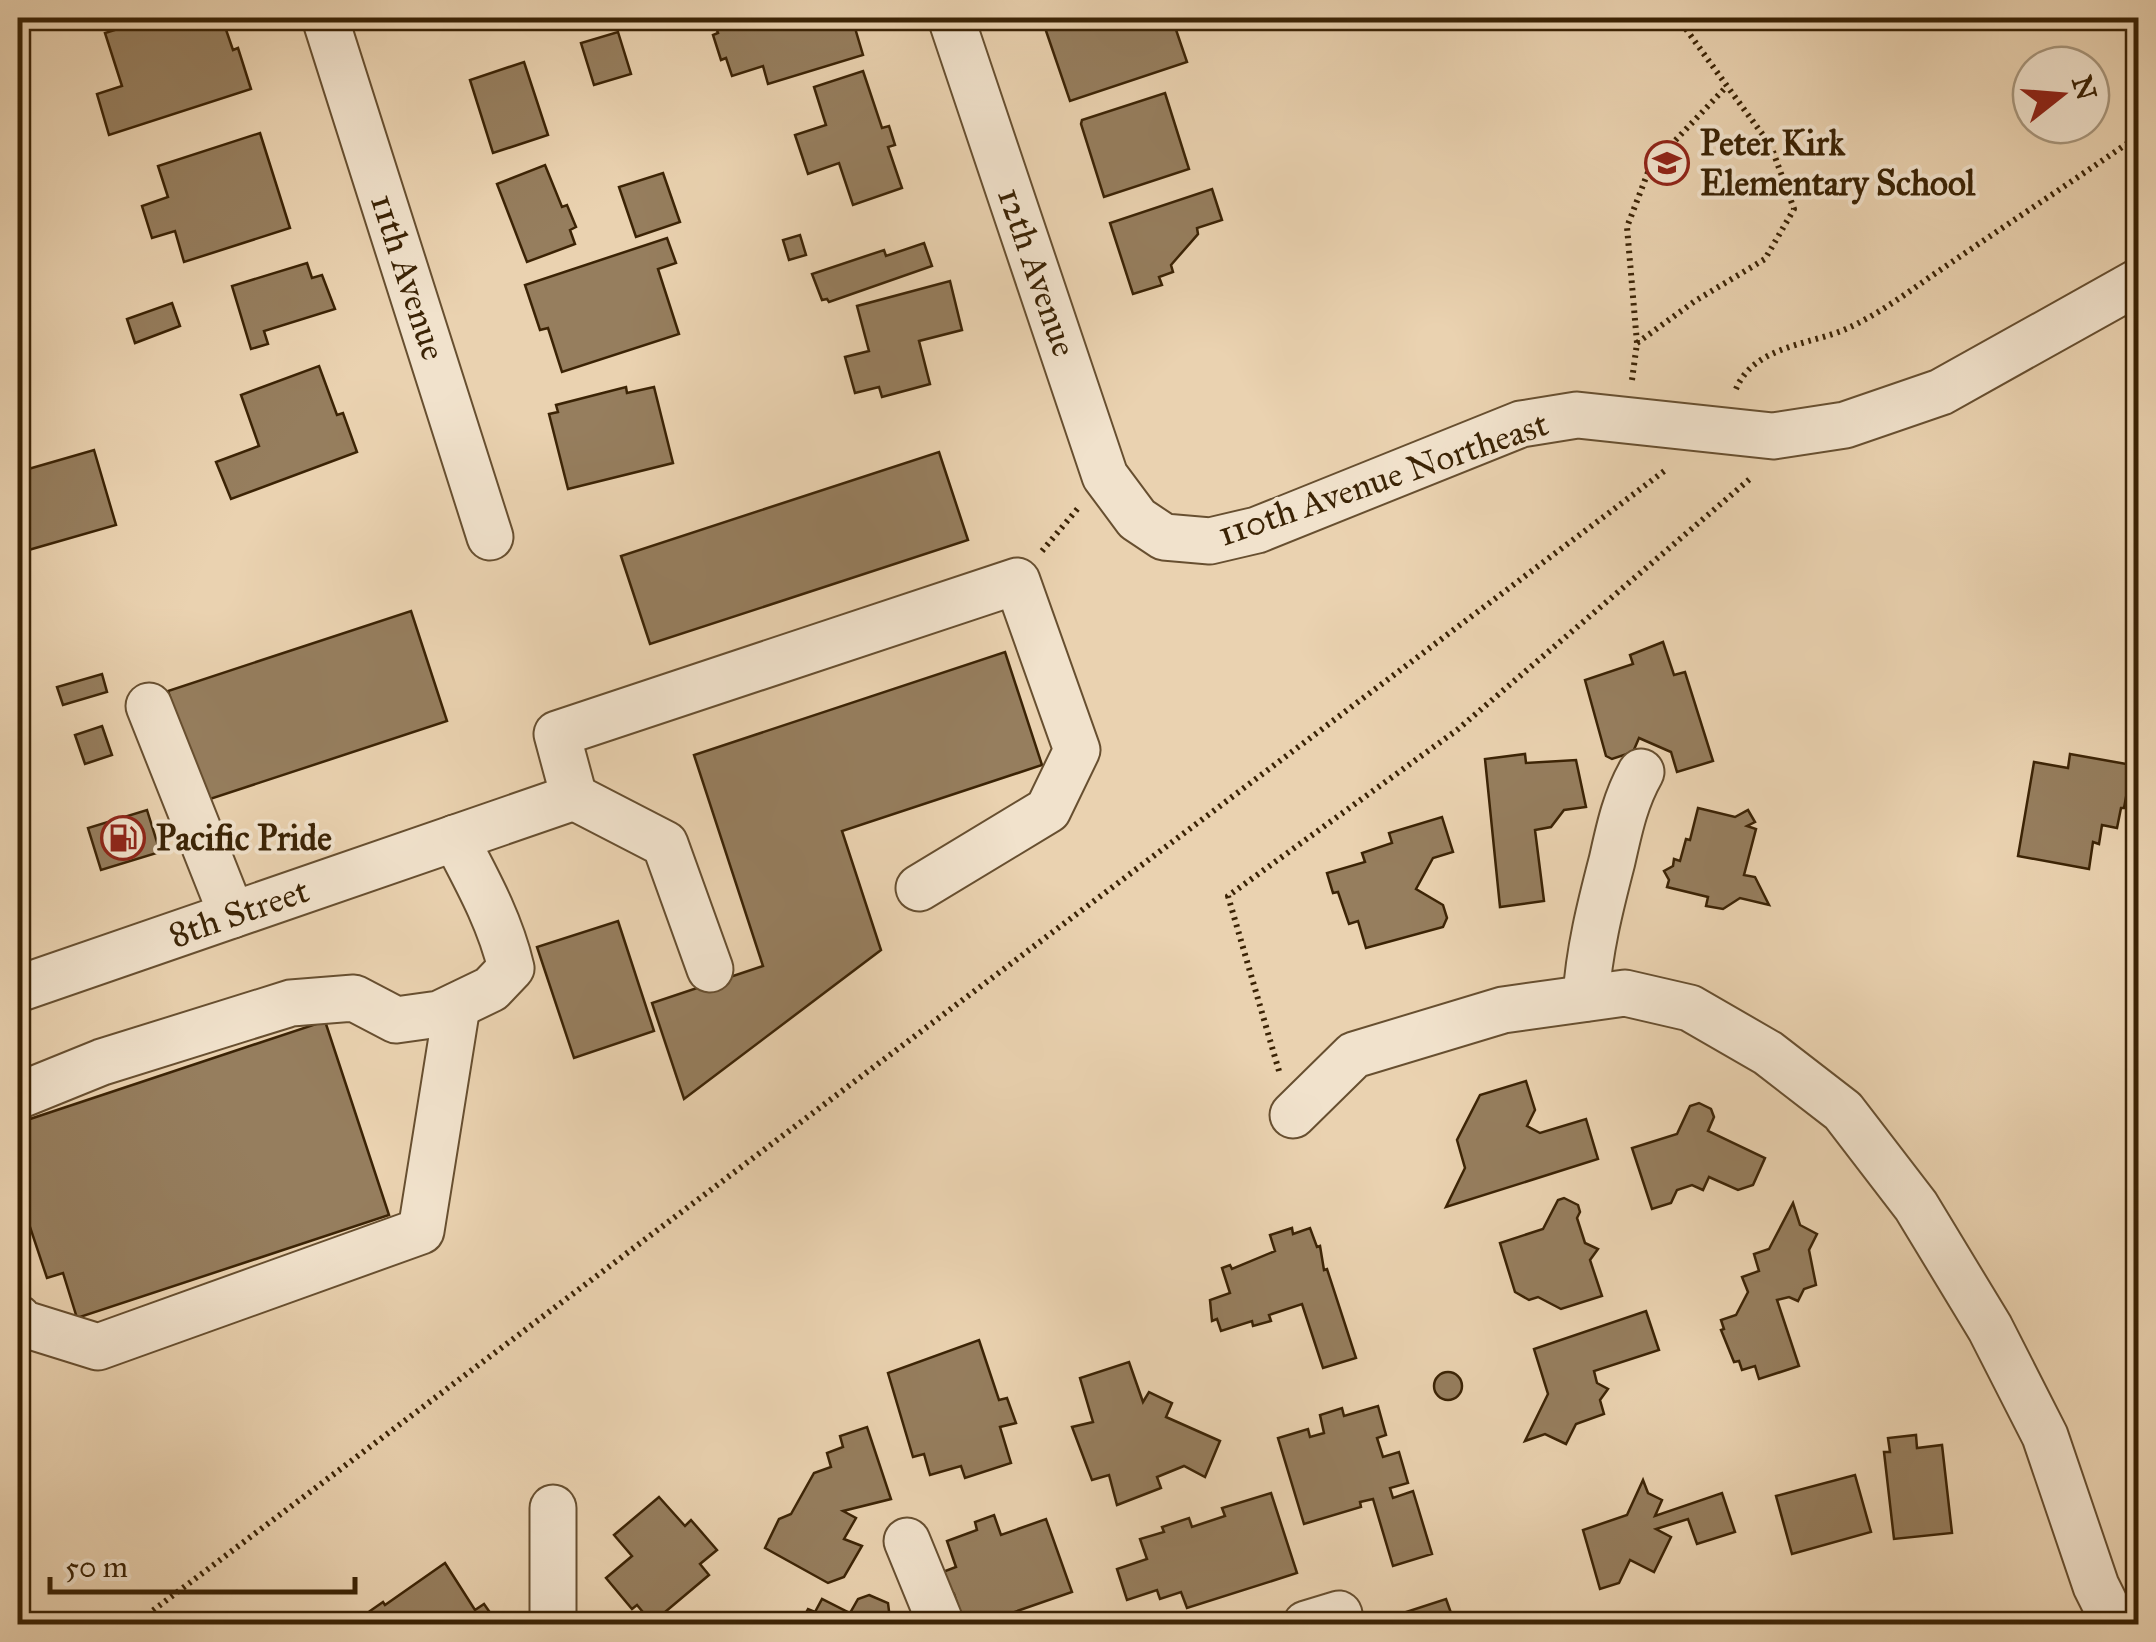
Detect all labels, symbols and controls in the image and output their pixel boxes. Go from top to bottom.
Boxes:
north arrow [2011,45,2111,145]
text: N [2064,71,2105,105]
place label: Peter Kirk Elementary School [1700,122,1976,205]
school or university icon: Peter Kirk Elementary School [1644,140,1690,186]
street label: 12th Avenue [988,182,1086,362]
street label: 11th Avenue [361,189,455,365]
street label: 110th Avenue Northeast [1212,402,1554,556]
fuel station icon: Pacific Pride [100,815,146,861]
place label: Pacific Pride [156,817,332,860]
street label: 8th Street [163,869,315,957]
scale bar [50,1532,355,1594]
text: 50 m [65,1549,128,1585]

